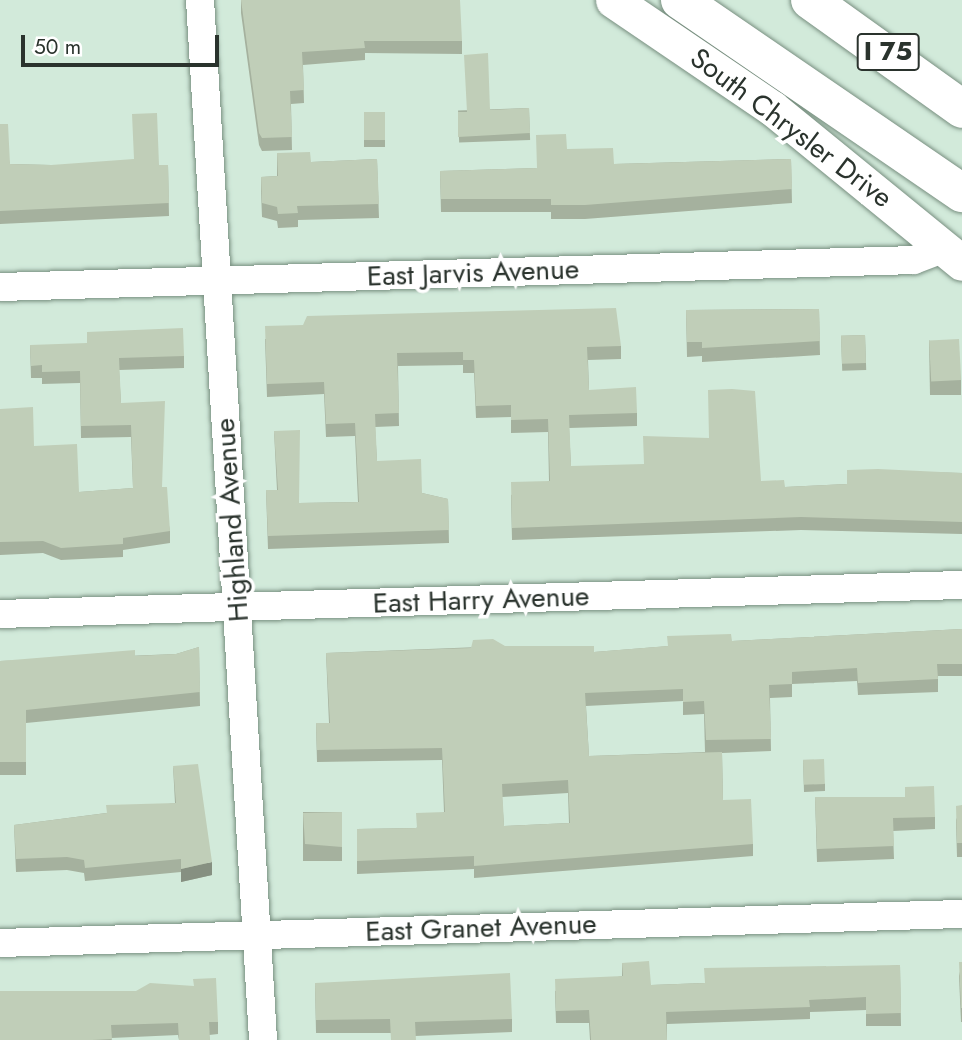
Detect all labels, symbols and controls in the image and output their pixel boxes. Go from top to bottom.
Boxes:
scale bar [24,21,222,65]
road number: I 75 [856,30,920,74]
text: 50 m [34,32,81,62]
street label: South Chrysler Drive [683,41,899,215]
street label: East Jarvis Avenue [366,253,580,293]
street label: Highland Avenue [208,417,256,623]
street label: East Harry Avenue [372,579,590,621]
street label: East Granet Avenue [365,907,597,949]

